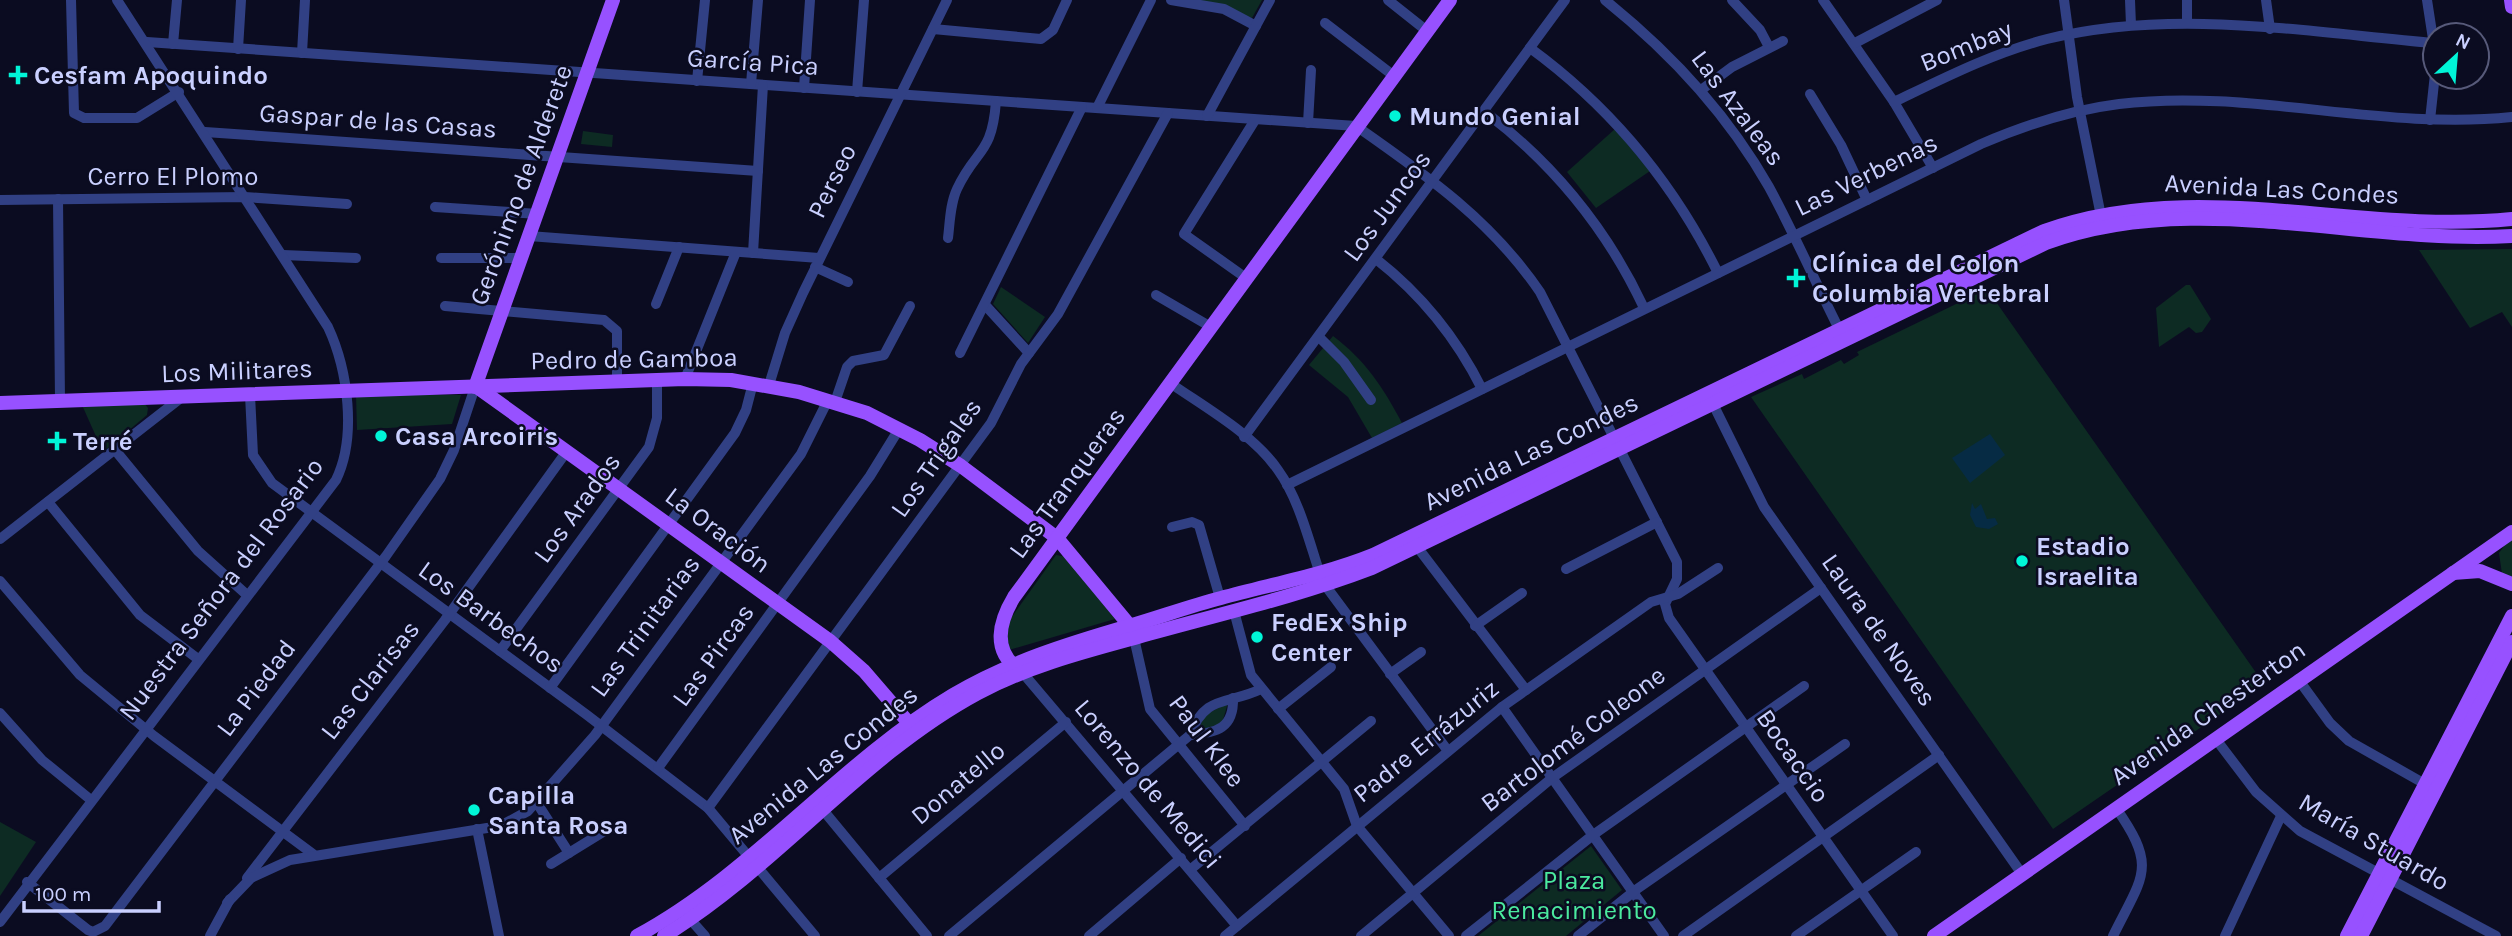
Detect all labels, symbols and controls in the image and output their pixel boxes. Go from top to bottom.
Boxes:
street label: Bombay [1915,14,2017,78]
north arrow [2421,21,2491,91]
text: N [2452,29,2474,54]
street label: García Pica [686,42,820,82]
street label: Las Azaleas [1685,44,1791,172]
place label: Cesfam Apoquindo [34,60,268,91]
street label: Gerónimo de Alderete [463,61,579,309]
marker: Cesfam Apoquindo [8,65,28,85]
street label: Gaspar de las Casas [258,97,498,145]
place label: Mundo Genial [1409,101,1581,132]
marker: Mundo Genial [1387,108,1403,124]
street label: Las Verbenas [1789,127,1943,223]
street label: Perseo [801,139,863,223]
street label: Los Juncos [1336,145,1438,267]
street label: Cerro El Plomo [88,161,258,192]
street label: Avenida Las Condes [2164,167,2400,211]
place label: Clínica del Colon Columbia Vertebral [1812,248,2050,309]
marker: Clínica del Colon Columbia Vertebral [1786,268,1806,288]
street label: Pedro de Gamboa [530,342,738,376]
street label: Los Militares [161,353,313,389]
street label: Avenida Las Condes [1419,387,1643,517]
street label: Los Trigales [884,393,988,523]
street label: Las Tranqueras [1002,402,1132,564]
place label: Casa Arcoiris [395,421,558,452]
place label: Terré [73,426,133,457]
marker: Casa Arcoiris [373,428,389,444]
marker: Terré [47,431,67,451]
street label: Los Arados [527,447,627,569]
street label: Nuestra Señora del Rosario [112,452,330,726]
street label: La Oración [659,480,777,580]
place label: Estadio Israelita [2036,531,2139,592]
street label: Laura de Noves [1815,548,1943,712]
street label: Las Trinitarias [583,549,707,703]
marker: Estadio Israelita [2014,553,2030,569]
street label: Los Barbechos [412,554,570,680]
street label: Las Pircas [665,598,761,712]
place label: FedEx Ship Center [1271,607,1408,668]
street label: Las Clarisas [314,614,426,746]
marker: FedEx Ship Center [1249,629,1265,645]
street label: La Piedad [210,633,302,743]
street label: Avenida Chesterton [2105,634,2311,792]
street label: Bartolomé Coleone [1475,659,1671,819]
street label: Padre Errázuriz [1347,673,1505,809]
street label: Avenida Las Condes [722,679,924,851]
street label: Paul Klee [1162,689,1252,793]
street label: Lorenzo de Medici [1068,693,1228,875]
street label: Bocaccio [1750,703,1836,809]
street label: Donatello [905,735,1011,831]
place label: Capilla Santa Rosa [488,780,628,841]
street label: María Stuardo [2293,786,2455,898]
marker: Capilla Santa Rosa [466,802,482,818]
park label: Plaza Renacimiento [1491,865,1657,926]
scale bar [24,870,159,914]
text: 100 m [35,882,92,906]

